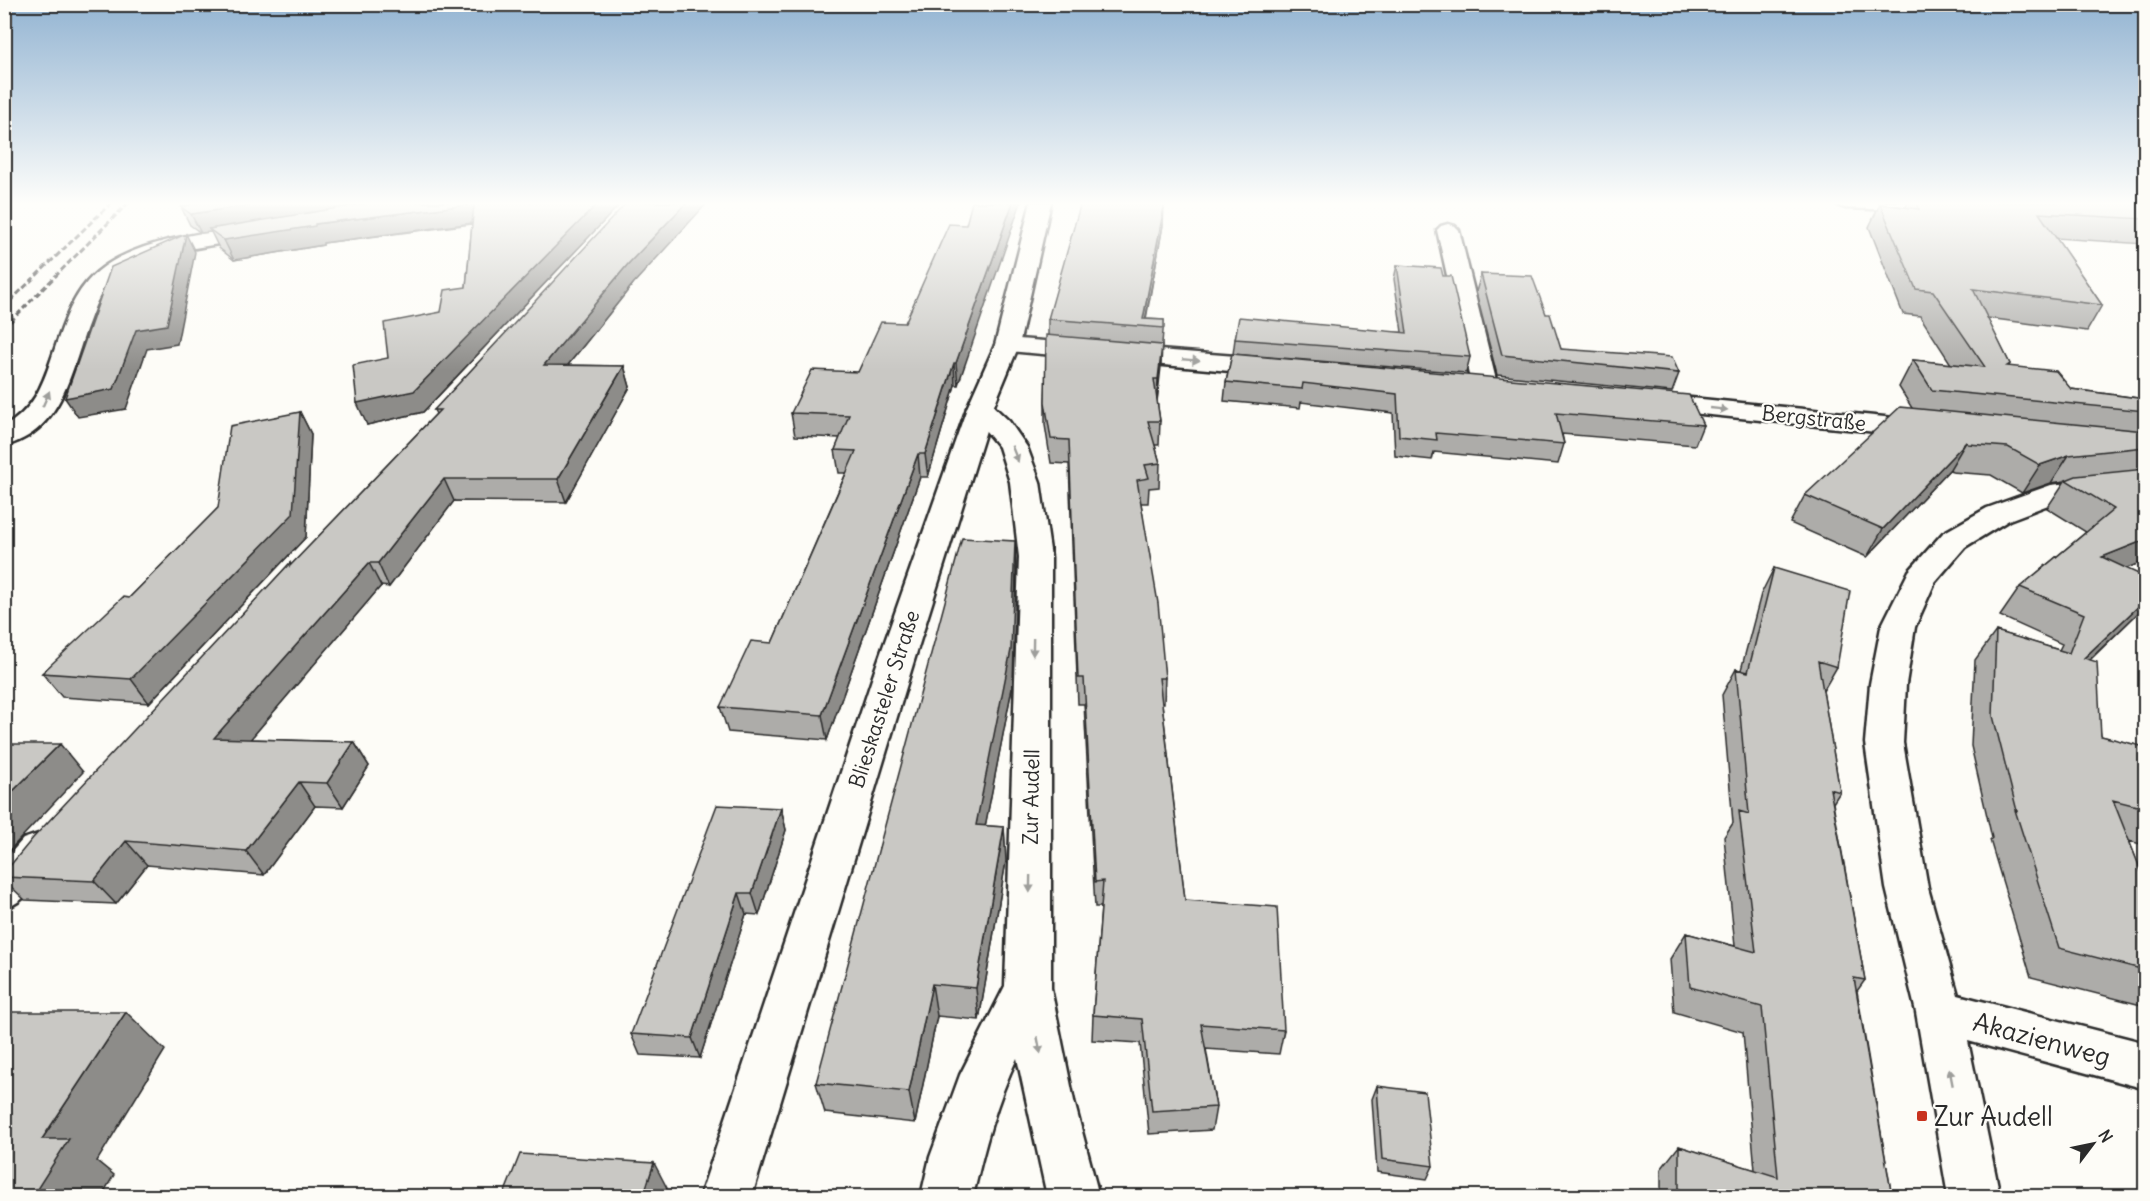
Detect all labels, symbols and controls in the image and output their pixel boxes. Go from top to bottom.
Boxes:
one-way arrow [1181,355,1200,365]
one-way arrow [41,390,51,408]
street label: Bergstraße [1760,399,1868,437]
one-way arrow [1710,404,1729,413]
one-way arrow [1010,446,1020,464]
street label: Blieskasteler Straße [843,607,925,791]
one-way arrow [1028,637,1038,656]
street label: Zur Audell [1017,749,1045,845]
one-way arrow [1025,874,1034,893]
street label: Akazienweg [1970,1005,2114,1073]
one-way arrow [1035,1036,1044,1055]
one-way arrow [1946,1068,1955,1087]
place label: Zur Audell [1934,1100,2053,1133]
marker: Zur Audell [1915,1109,1929,1123]
north arrow [2063,1114,2123,1174]
text: N [2094,1126,2117,1146]

